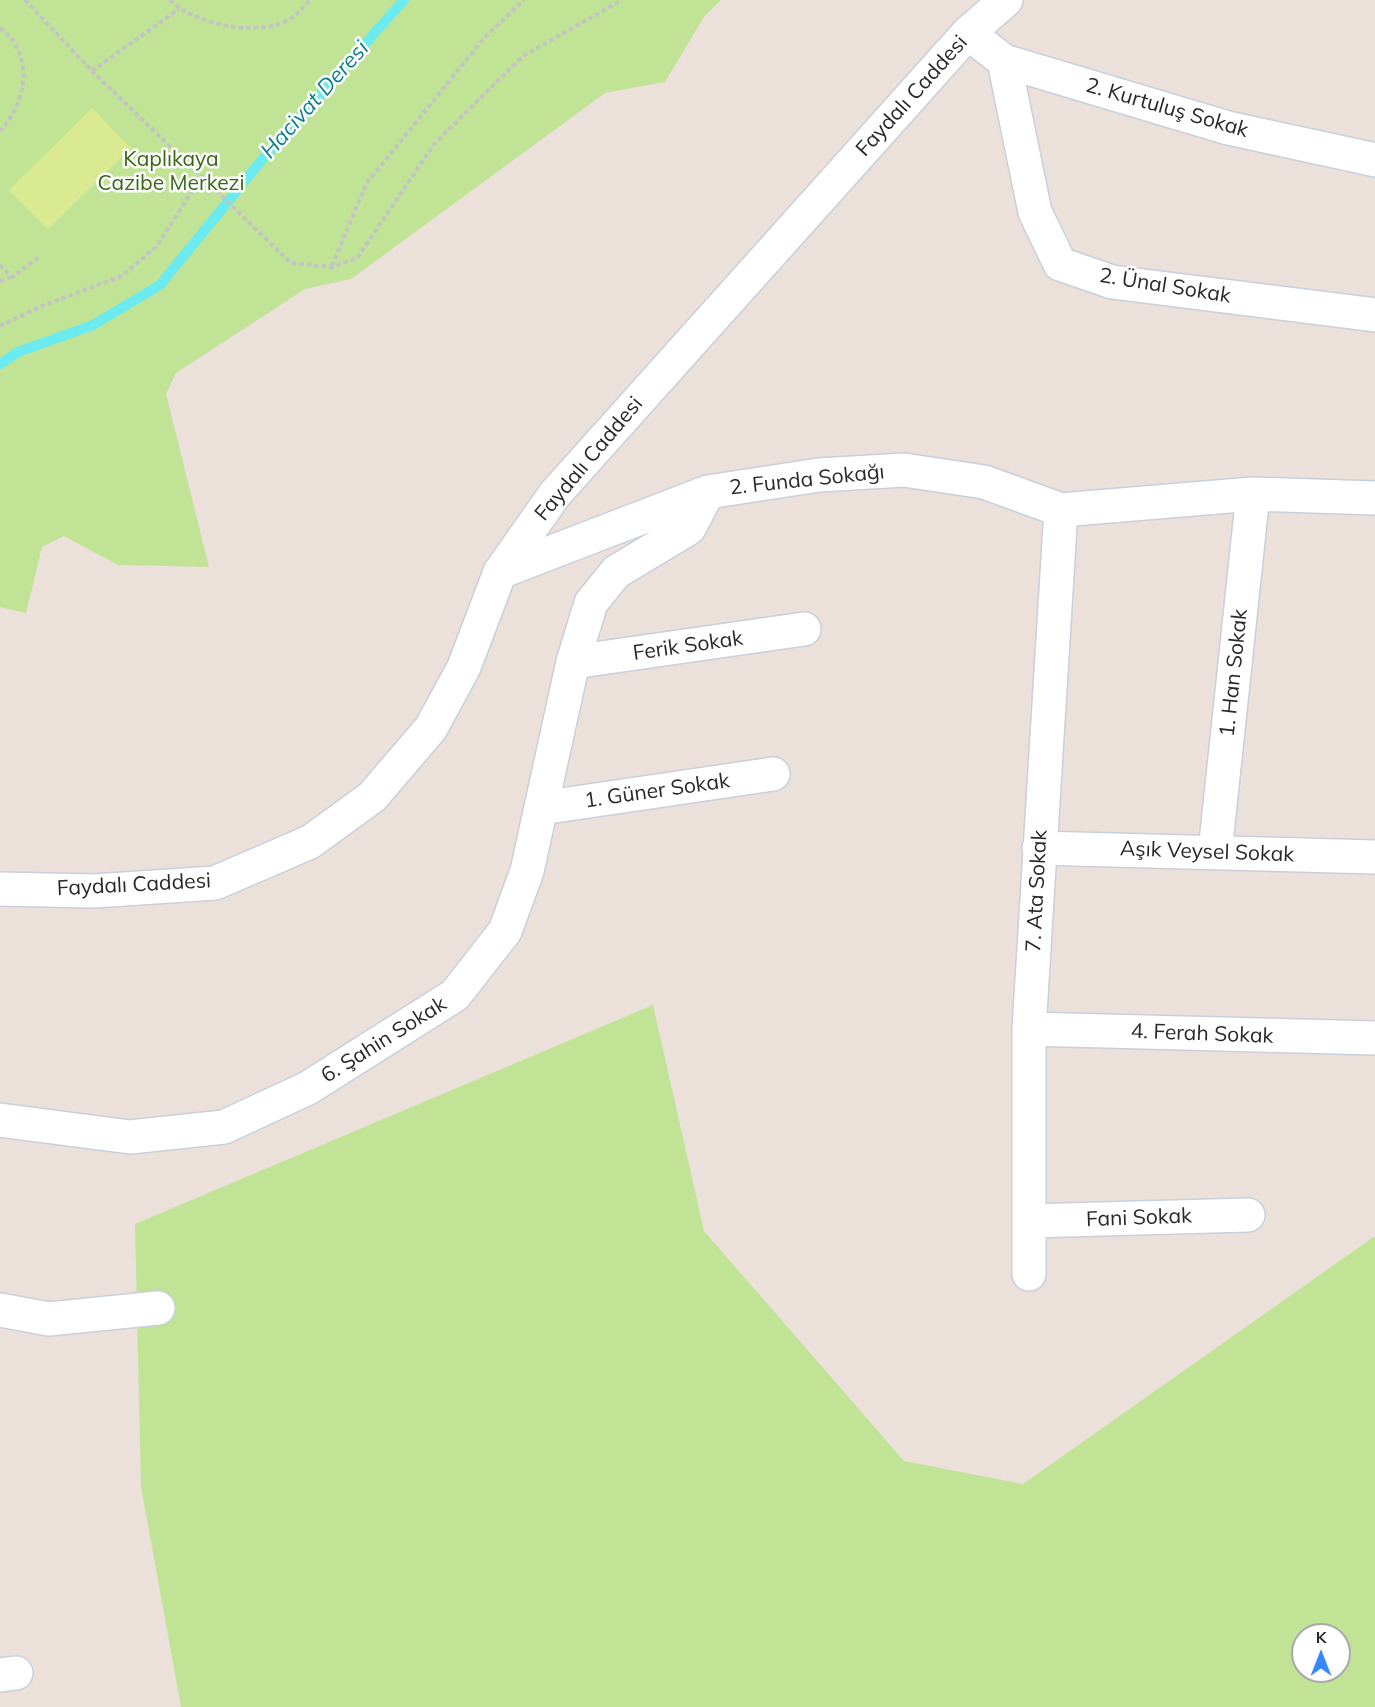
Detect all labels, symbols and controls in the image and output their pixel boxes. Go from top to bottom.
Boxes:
street label: Faydalı Caddesi [851,30,973,162]
water label: Hacivat Deresi [255,36,375,164]
street label: 2. Kurtuluş Sokak [1083,73,1251,143]
park label: Kaplıkaya Cazibe Merkezi [98,147,244,197]
street label: 2. Ünal Sokak [1097,263,1233,309]
street label: Faydalı Caddesi [530,392,648,526]
street label: 2. Funda Sokağı [728,459,886,501]
street label: 1. Han Sokak [1215,608,1253,738]
street label: Ferik Sokak [631,626,745,666]
street label: 1. Güner Sokak [583,768,731,814]
street label: 7. Ata Sokak [1021,829,1053,953]
street label: Aşık Veysel Sokak [1120,836,1294,868]
street label: Faydalı Caddesi [56,868,212,902]
street label: 6. Şahin Sokak [317,991,451,1089]
street label: 4. Ferah Sokak [1130,1019,1274,1049]
street label: Fani Sokak [1086,1204,1192,1232]
north arrow [1291,1623,1351,1683]
text: K [1316,1627,1326,1647]

